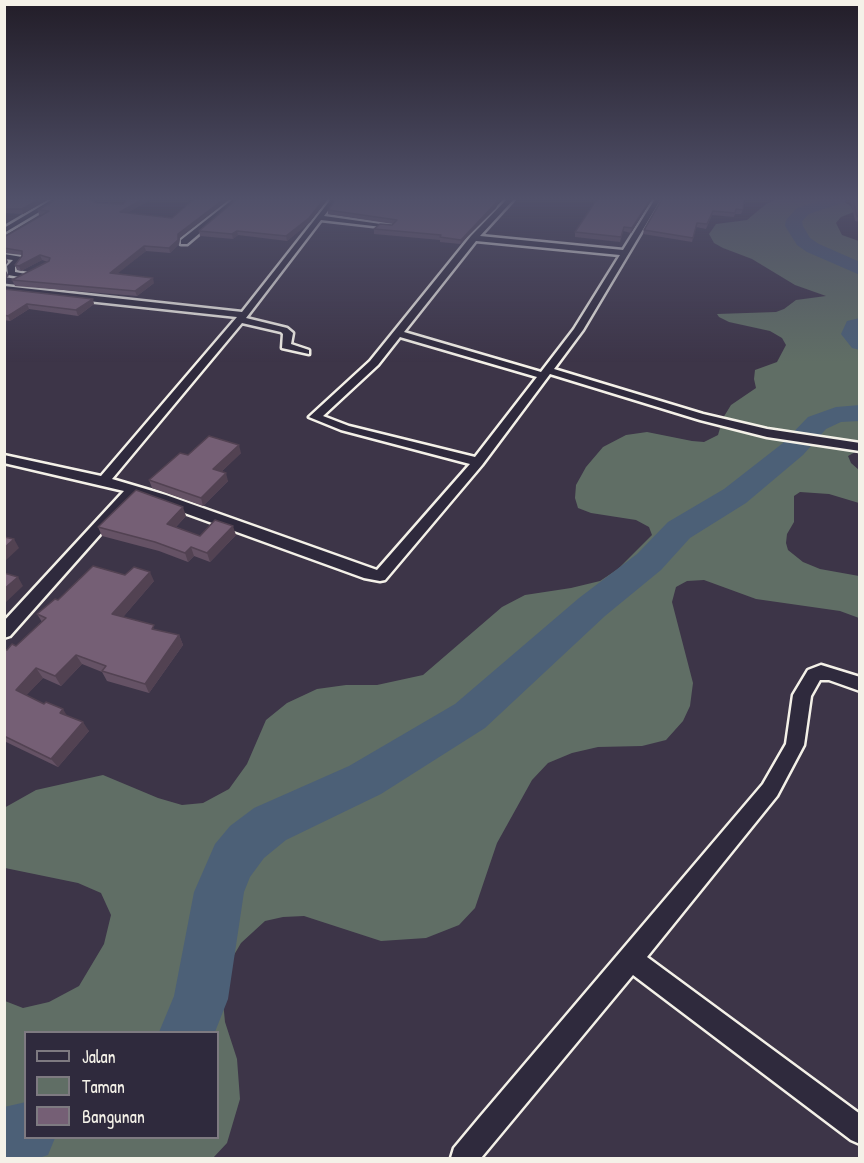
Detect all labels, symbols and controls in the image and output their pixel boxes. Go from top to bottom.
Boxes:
legend [24,1031,219,1139]
text: Jalan [82,1044,116,1069]
text: Taman [82,1074,125,1099]
text: Bangunan [82,1104,145,1129]

